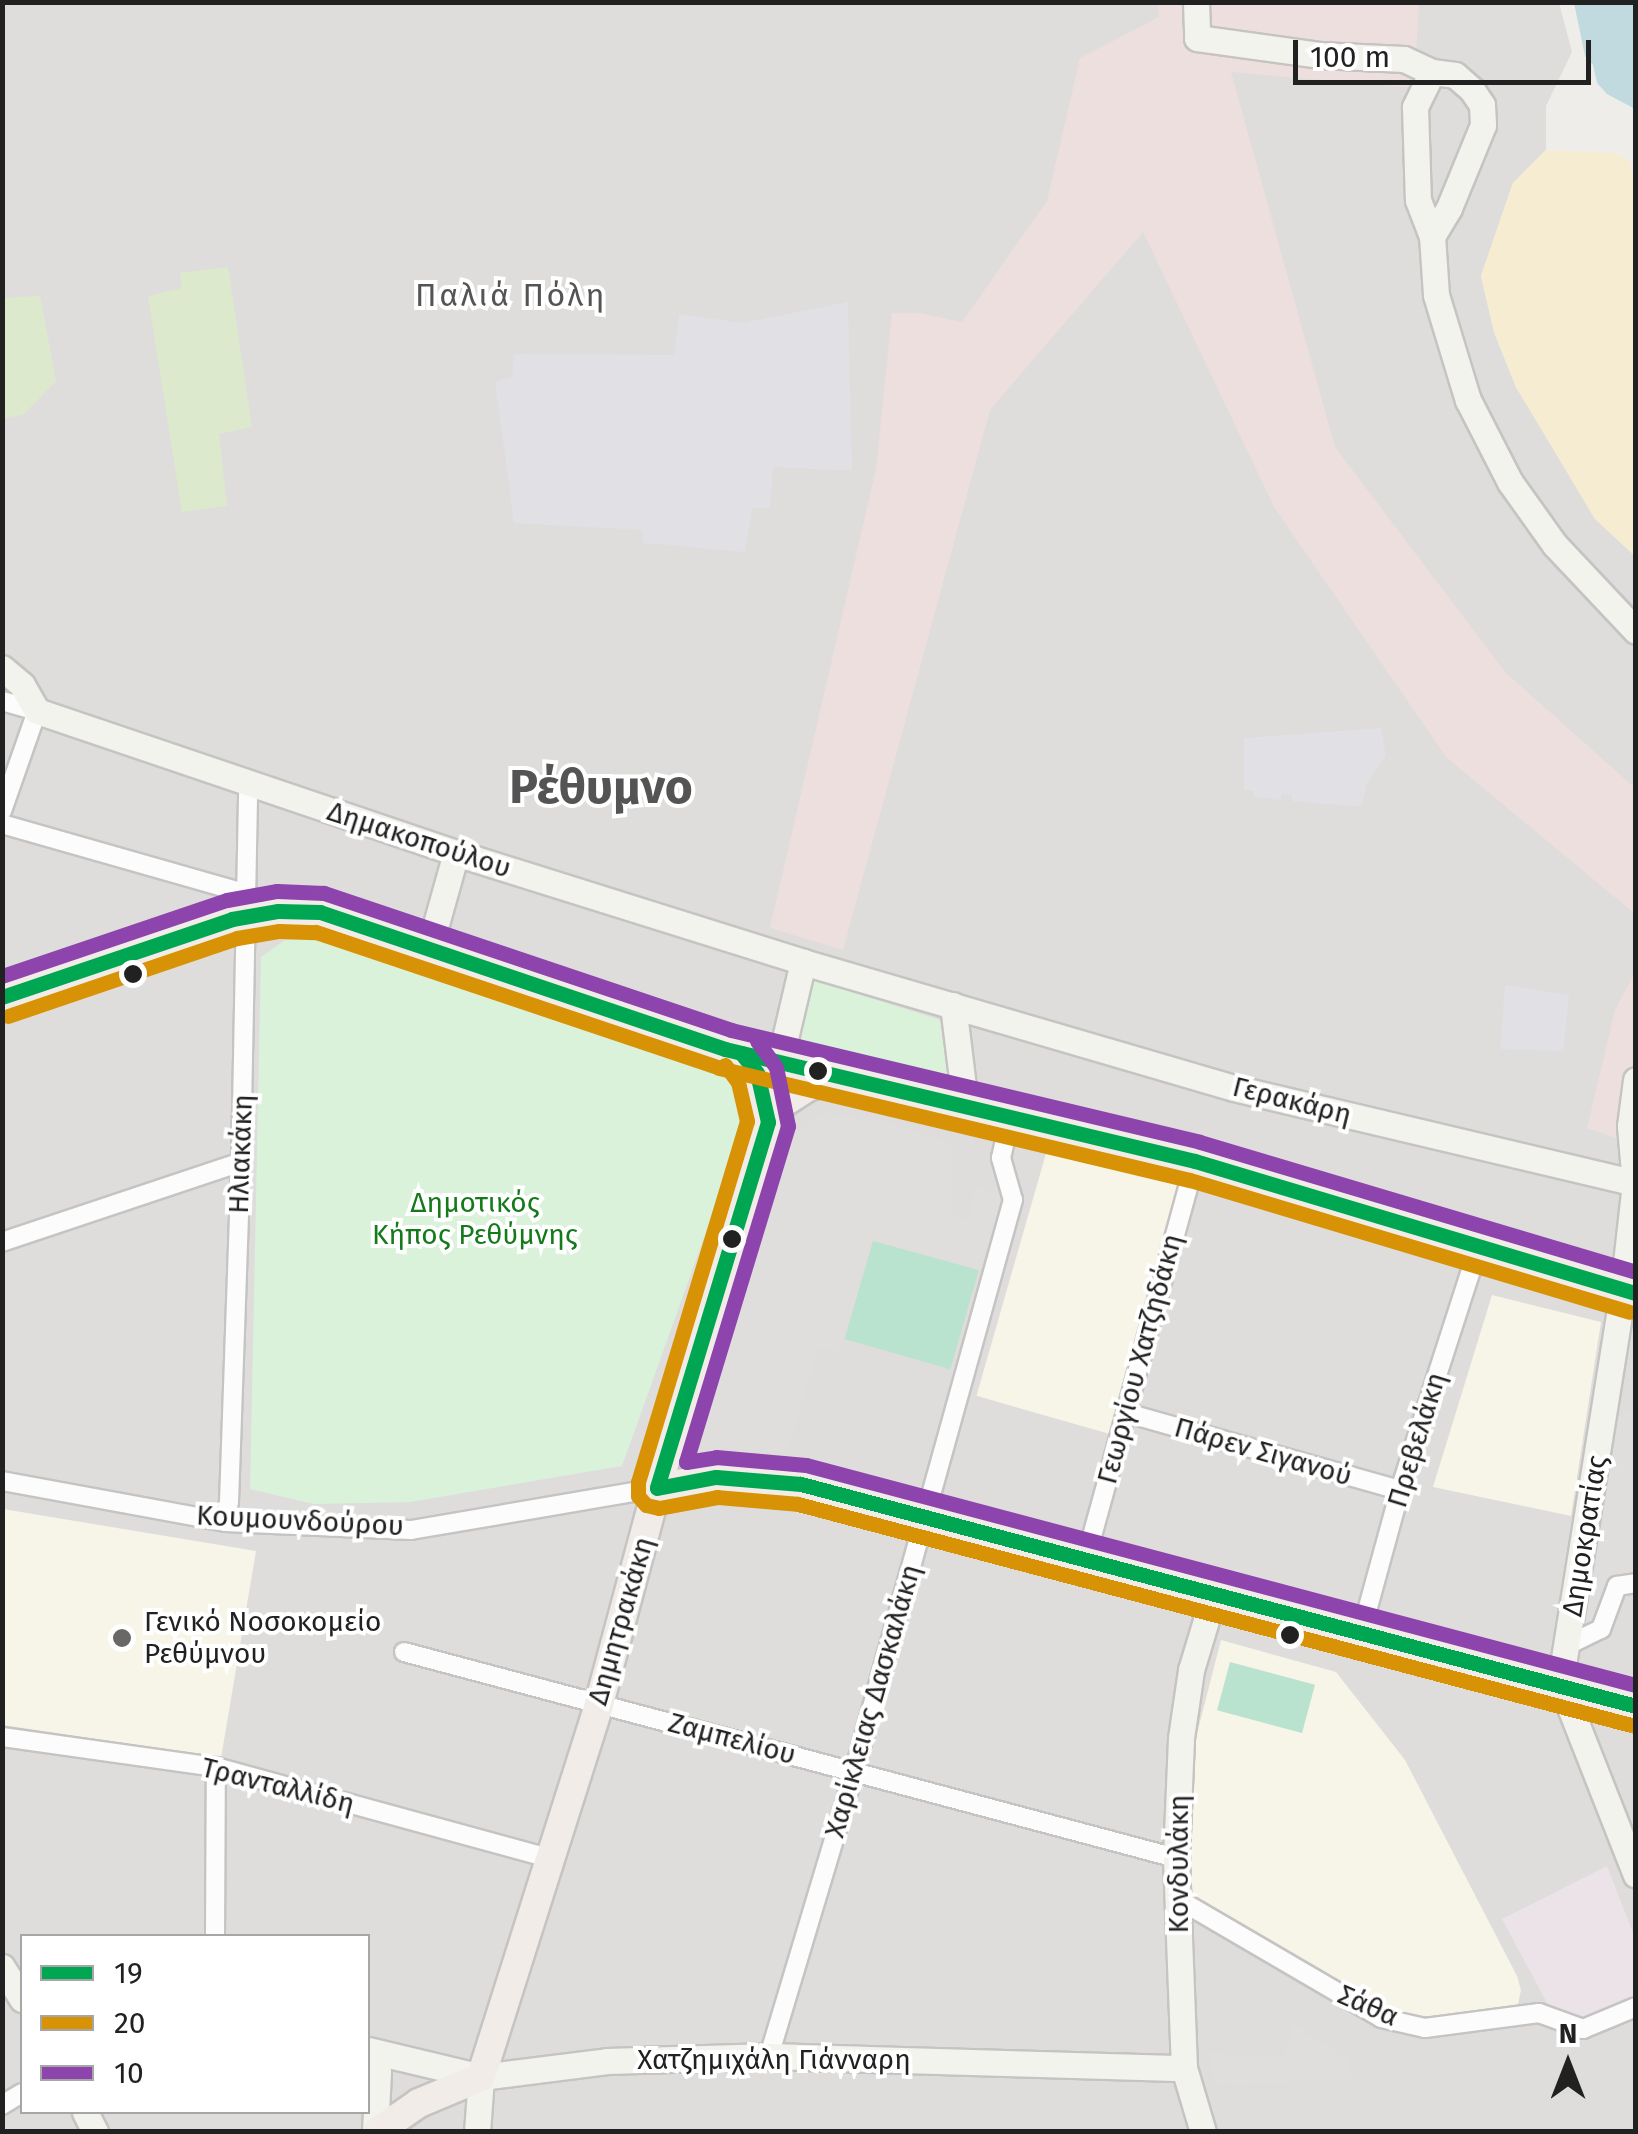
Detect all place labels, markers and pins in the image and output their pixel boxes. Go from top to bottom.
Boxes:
unlabelled marker [123,964,143,984]
unlabelled marker [808,1061,828,1081]
unlabelled marker [722,1229,742,1249]
place label: Γενικό Νοσοκομείο Ρεθύμνου [144,1605,381,1671]
marker: Γενικό Νοσοκομείο Ρεθύμνου [109,1625,135,1651]
unlabelled marker [1280,1625,1300,1645]

